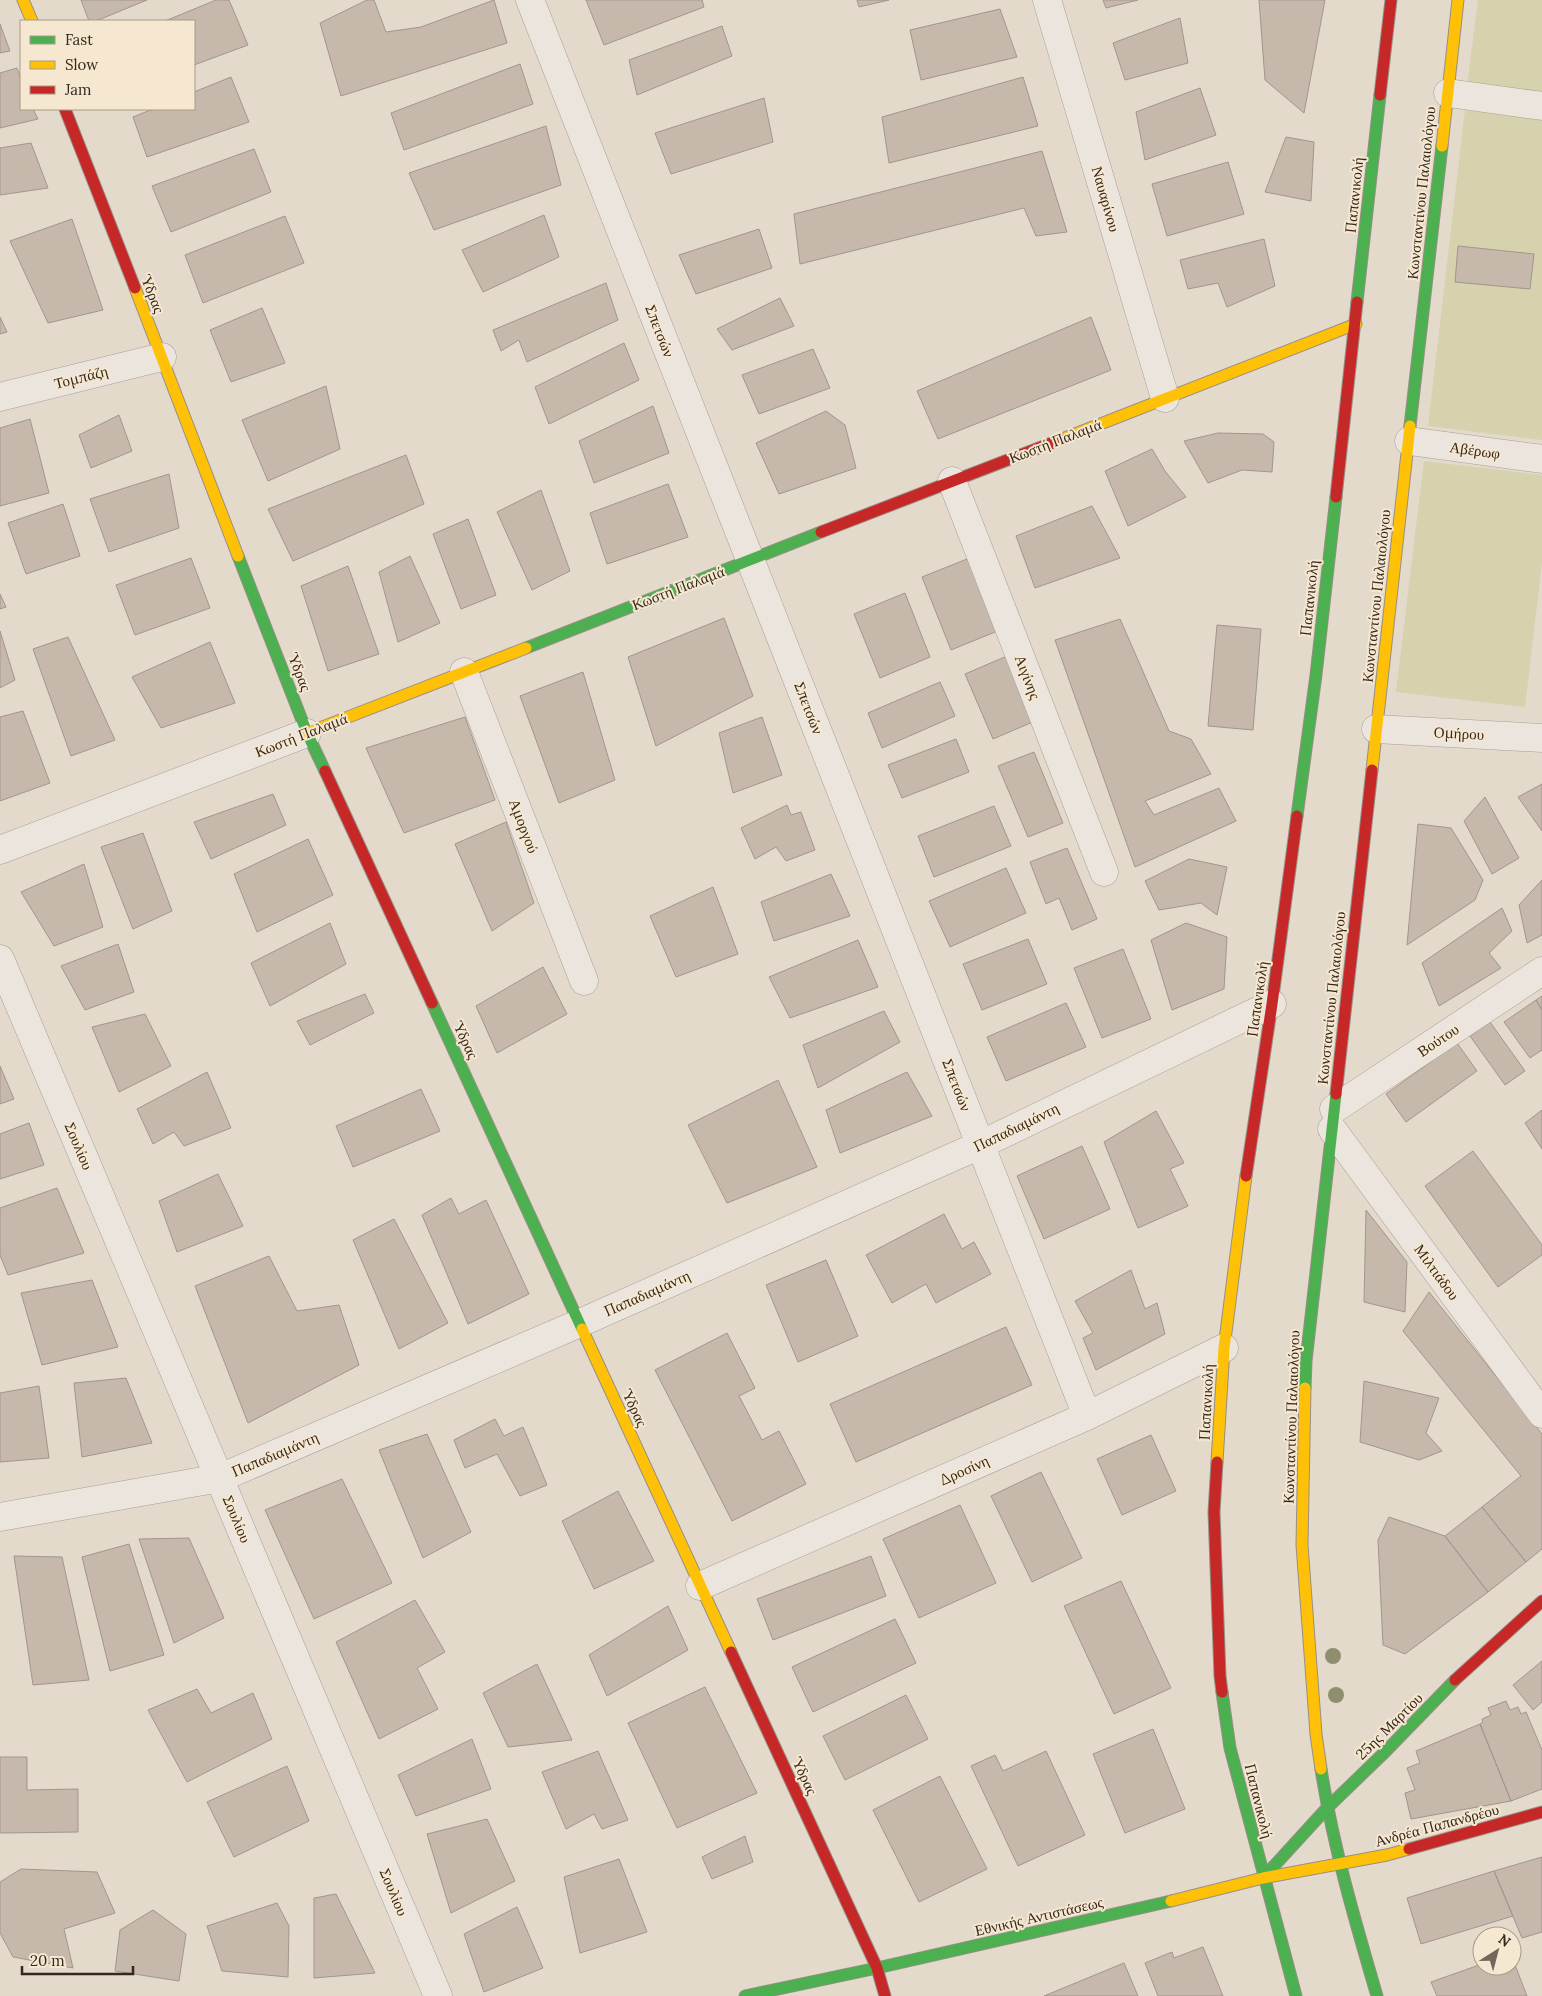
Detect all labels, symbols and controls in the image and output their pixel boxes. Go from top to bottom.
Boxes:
legend [20,20,195,110]
text: Fast [65,30,93,49]
text: Slow [65,55,98,74]
text: Jam [64,80,92,99]
street label: Κωνσταντίνου Παλαιολόγου [1402,106,1440,280]
street label: Παπανικολή [1341,156,1367,234]
street label: Ναυαρίνου [1088,164,1124,234]
street label: Ύδρας [137,271,169,316]
street label: Σπετσών [641,302,679,360]
street label: Τομπάζη [52,361,110,393]
street label: Κωστή Παλαμά [1006,415,1104,467]
street label: Αβέρωφ [1449,437,1502,463]
street label: Κωνσταντίνου Παλαιολόγου [1357,509,1395,683]
street label: Παπανικολή [1296,559,1322,637]
street label: Κωστή Παλαμά [629,562,727,614]
street label: Ύδρας [284,649,316,694]
street label: Αιγίνης [1011,652,1045,702]
street label: Σπετσών [790,679,828,737]
street label: Κωστή Παλαμά [252,709,350,761]
street label: Ομήρου [1433,722,1485,744]
street label: Αμοργού [505,796,543,856]
street label: Κωνσταντίνου Παλαιολόγου [1312,911,1350,1085]
street label: Παπανικολή [1242,960,1272,1038]
street label: Ύδρας [449,1017,483,1062]
street label: Βούτου [1414,1019,1462,1061]
street label: Σπετσών [938,1056,976,1114]
street label: Παπαδιαμάντη [970,1098,1062,1156]
street label: Σουλίου [61,1119,97,1173]
street label: Μιλτιάδου [1410,1240,1464,1304]
street label: Παπαδιαμάντη [601,1265,693,1320]
street label: Κωνσταντίνου Παλαιολόγου [1278,1330,1304,1504]
street label: Παπανικολή [1195,1363,1217,1441]
street label: Ύδρας [618,1385,652,1430]
street label: Παπαδιαμάντη [229,1427,321,1481]
street label: Δροσίνη [936,1451,992,1489]
street label: Σουλίου [219,1492,255,1546]
street label: 25ης Μαρτίου [1351,1688,1427,1764]
street label: Ύδρας [788,1753,822,1798]
street label: Παπανικολή [1241,1762,1277,1840]
street label: Ανδρέα Παπανδρέου [1373,1799,1501,1851]
street label: Σουλίου [376,1865,412,1919]
street label: Εθνικής Αντιστάσεως [973,1892,1105,1940]
north arrow [1472,1926,1522,1976]
text: N [1495,1930,1514,1951]
scale bar [22,1944,134,1976]
text: 20 m [30,1951,65,1970]

